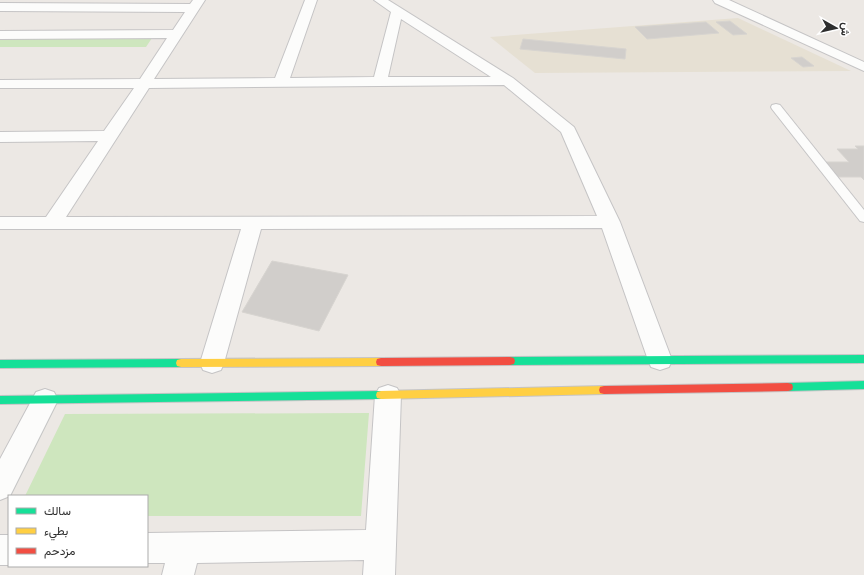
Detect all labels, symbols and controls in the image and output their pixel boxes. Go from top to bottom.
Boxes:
north arrow [816,8,856,48]
text: ش [838,22,854,37]
legend [8,495,148,567]
text: سالك [44,503,71,518]
text: بطيء [44,523,68,541]
text: مزدحم [44,543,75,559]

